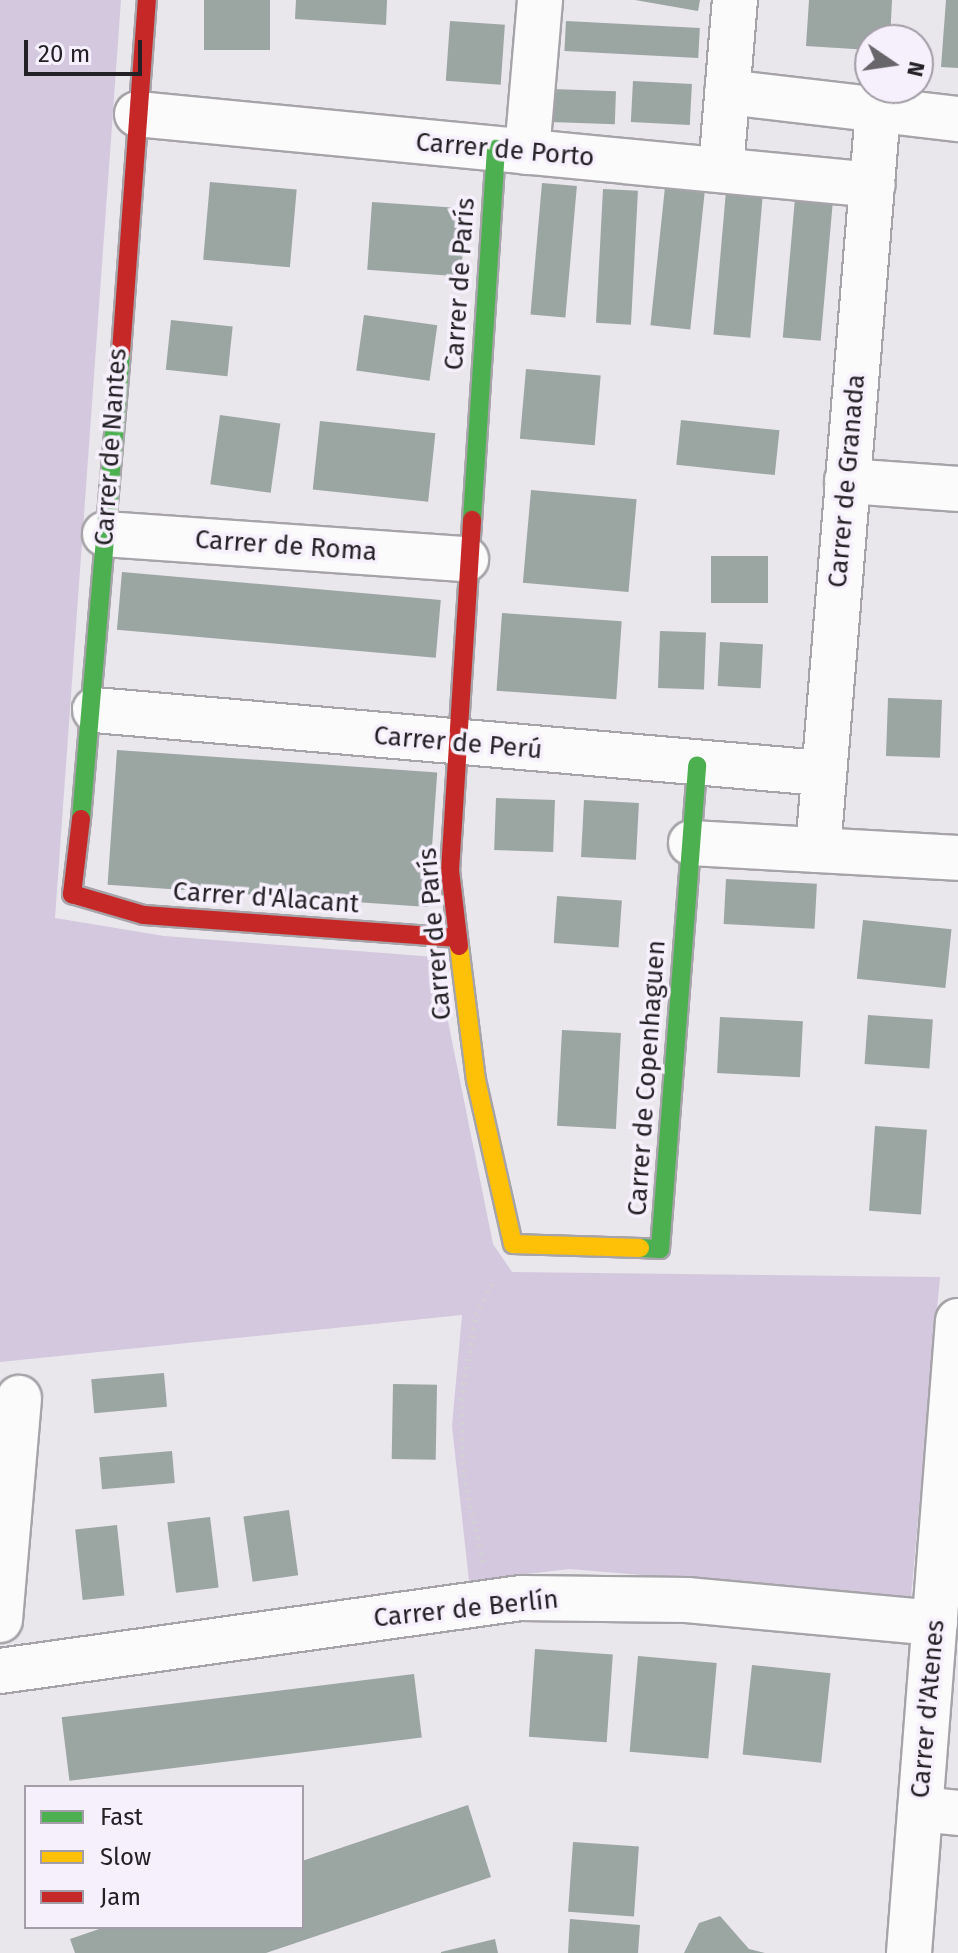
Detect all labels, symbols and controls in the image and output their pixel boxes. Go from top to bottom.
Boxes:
scale bar [28,24,146,74]
north arrow [854,24,934,104]
text: 20 m [38,40,90,68]
text: N [901,59,931,79]
street label: Carrer de Porto [414,127,596,173]
street label: Carrer de París [438,197,482,371]
street label: Carrer de Nantes [89,347,133,547]
street label: Carrer de Granada [822,373,872,589]
street label: Carrer de Roma [194,524,378,568]
street label: Carrer de Perú [372,720,544,766]
street label: Carrer de París [412,847,458,1021]
street label: Carrer d'Alacant [172,876,360,920]
street label: Carrer de Copenhaguen [622,939,672,1217]
street label: Carrer de Berlín [372,1584,560,1634]
street label: Carrer d'Atenes [905,1619,951,1799]
legend [24,1785,304,1929]
text: Fast [100,1803,143,1831]
text: Slow [100,1843,151,1871]
text: Jam [100,1883,141,1911]

